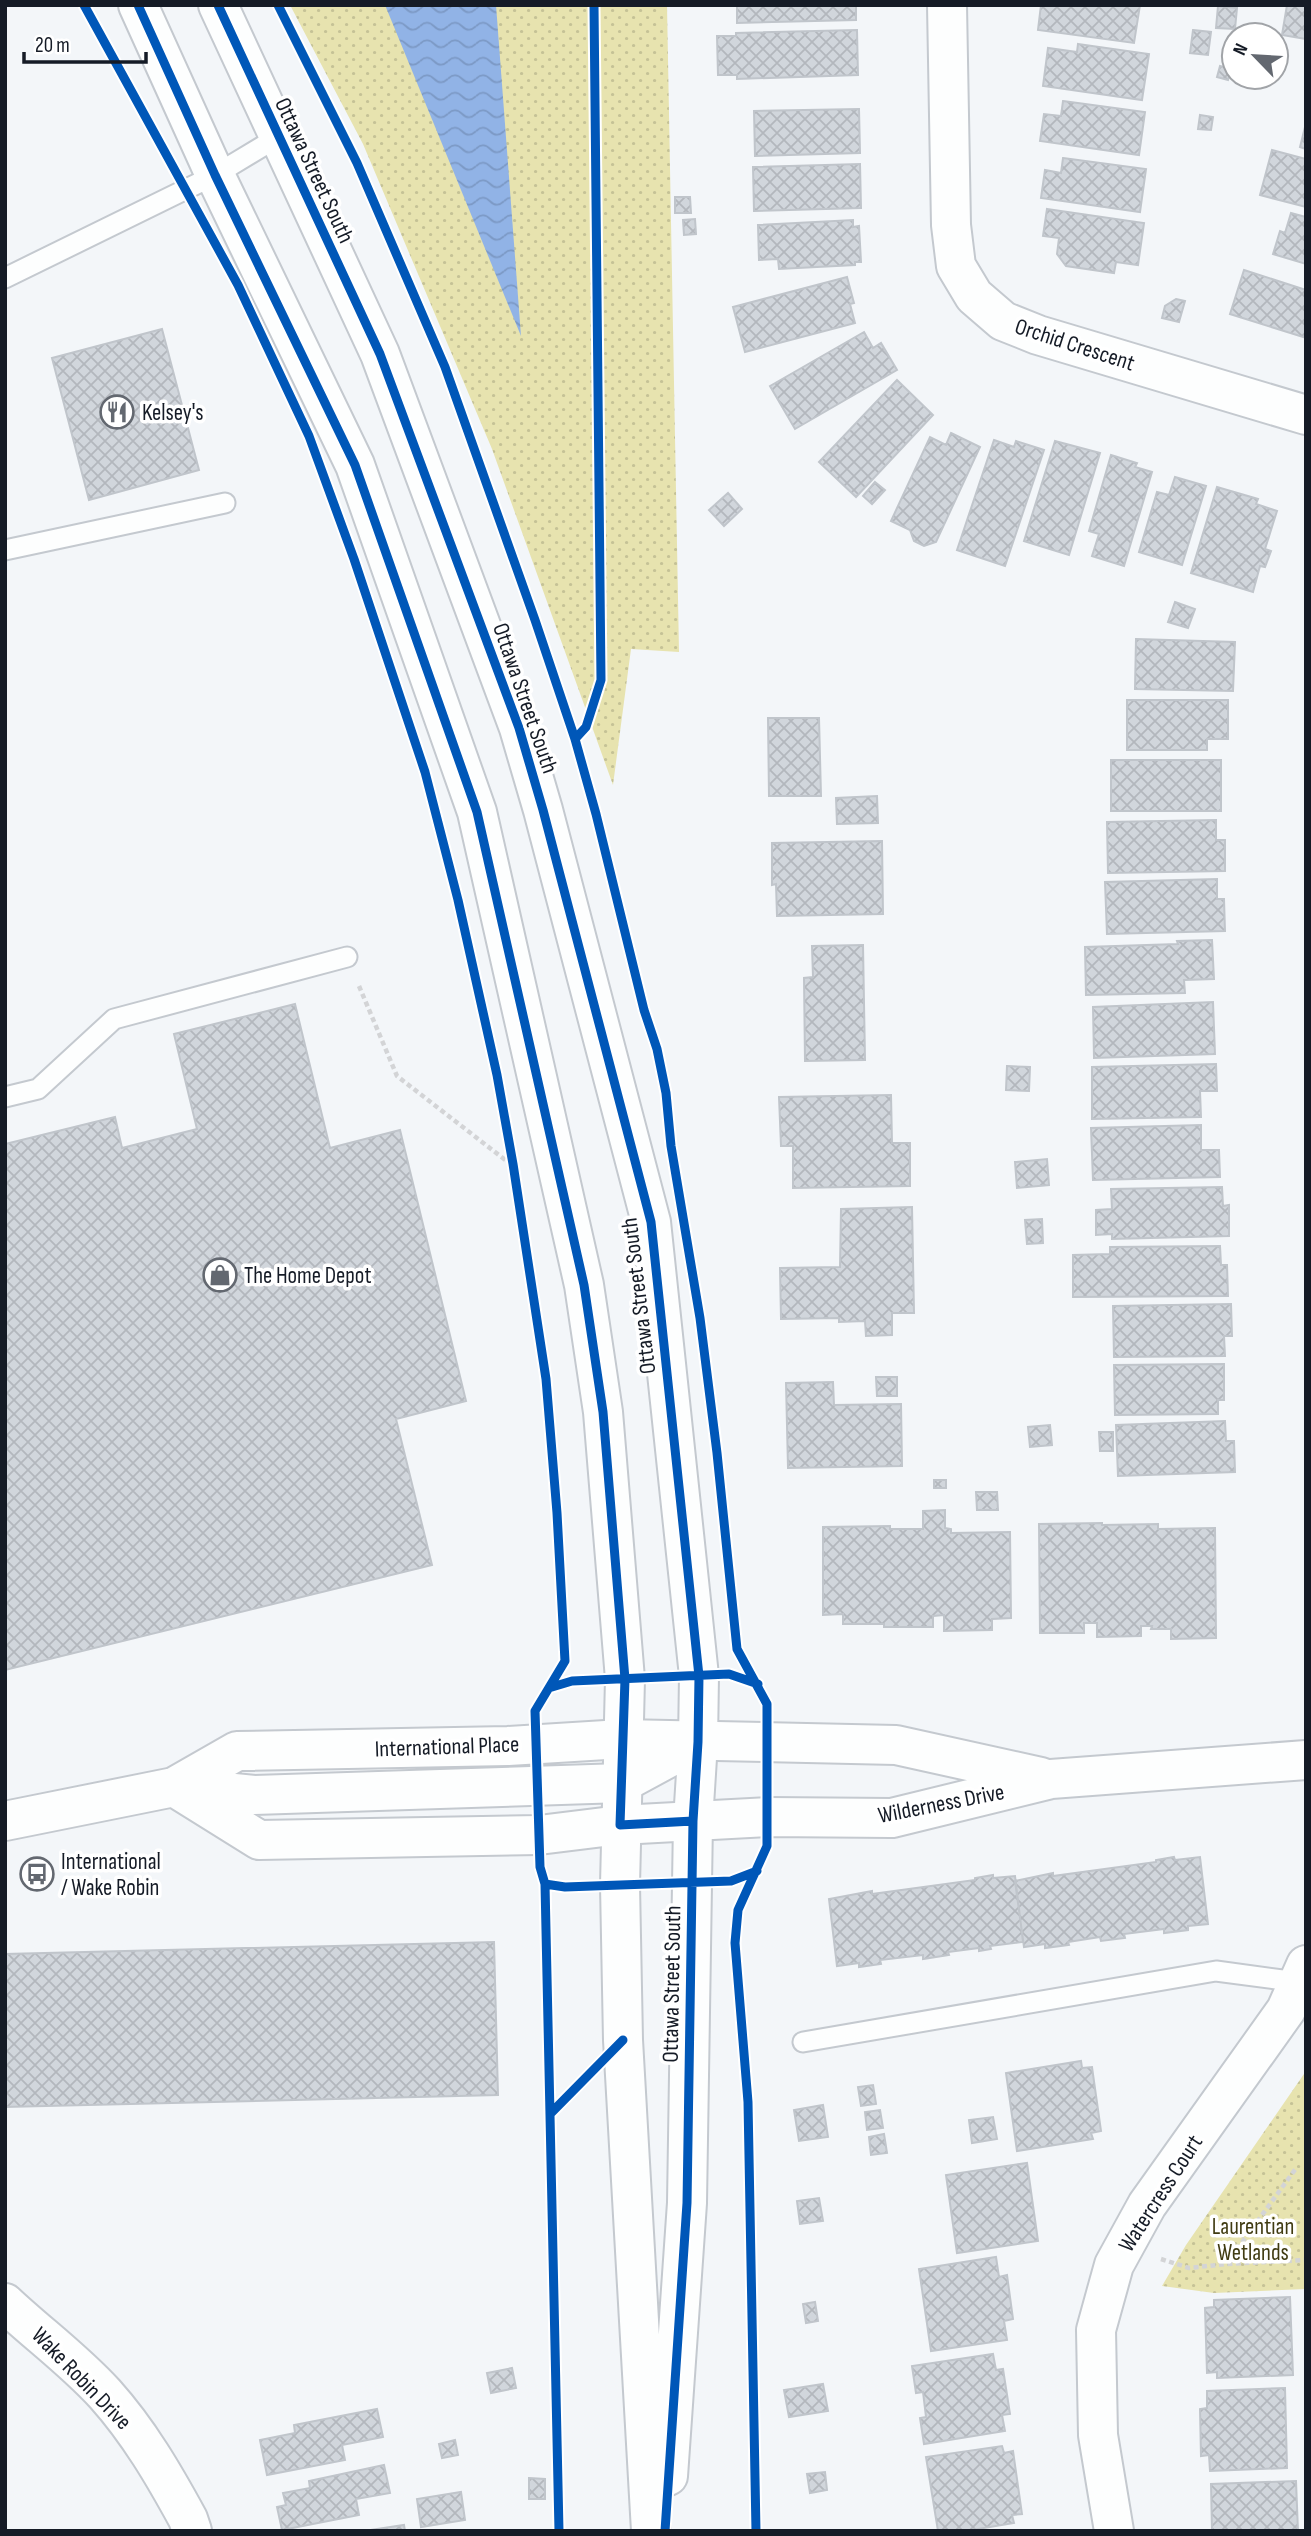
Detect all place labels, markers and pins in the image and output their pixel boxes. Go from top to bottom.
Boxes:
restaurant icon: Kelsey's [98,393,136,431]
place label: Kelsey's [142,399,204,427]
shop icon: The Home Depot [201,1256,239,1294]
place label: The Home Depot [244,1262,371,1290]
place label: International / Wake Robin [61,1848,161,1902]
bus stop icon: International / Wake Robin [18,1855,56,1893]

